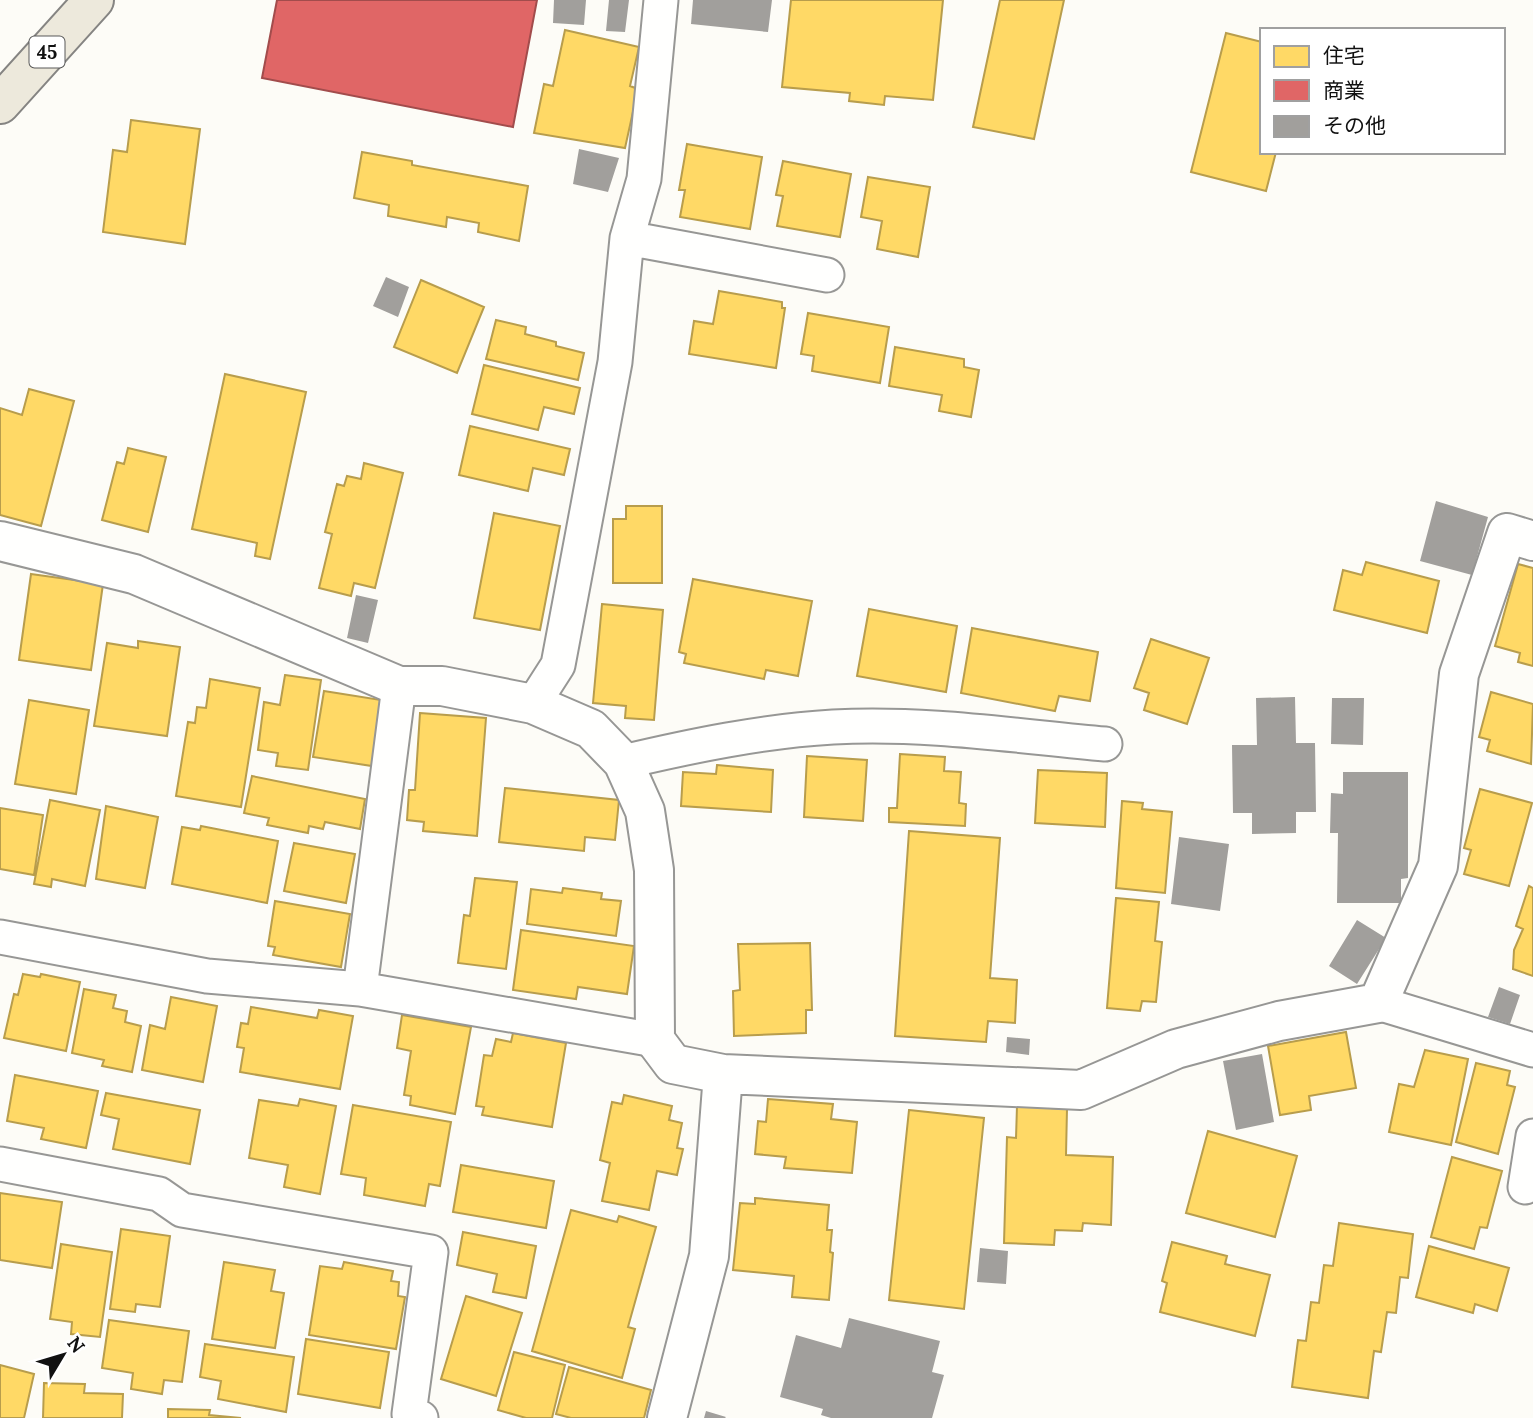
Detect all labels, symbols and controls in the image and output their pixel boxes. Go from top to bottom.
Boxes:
legend [1260,28,1505,154]
road number: 45 [30,36,64,68]
text: 住宅 [1323,42,1365,69]
text: 商業 [1323,77,1365,104]
text: その他 [1323,112,1386,139]
north arrow [28,1320,98,1390]
text: N [62,1331,91,1358]

